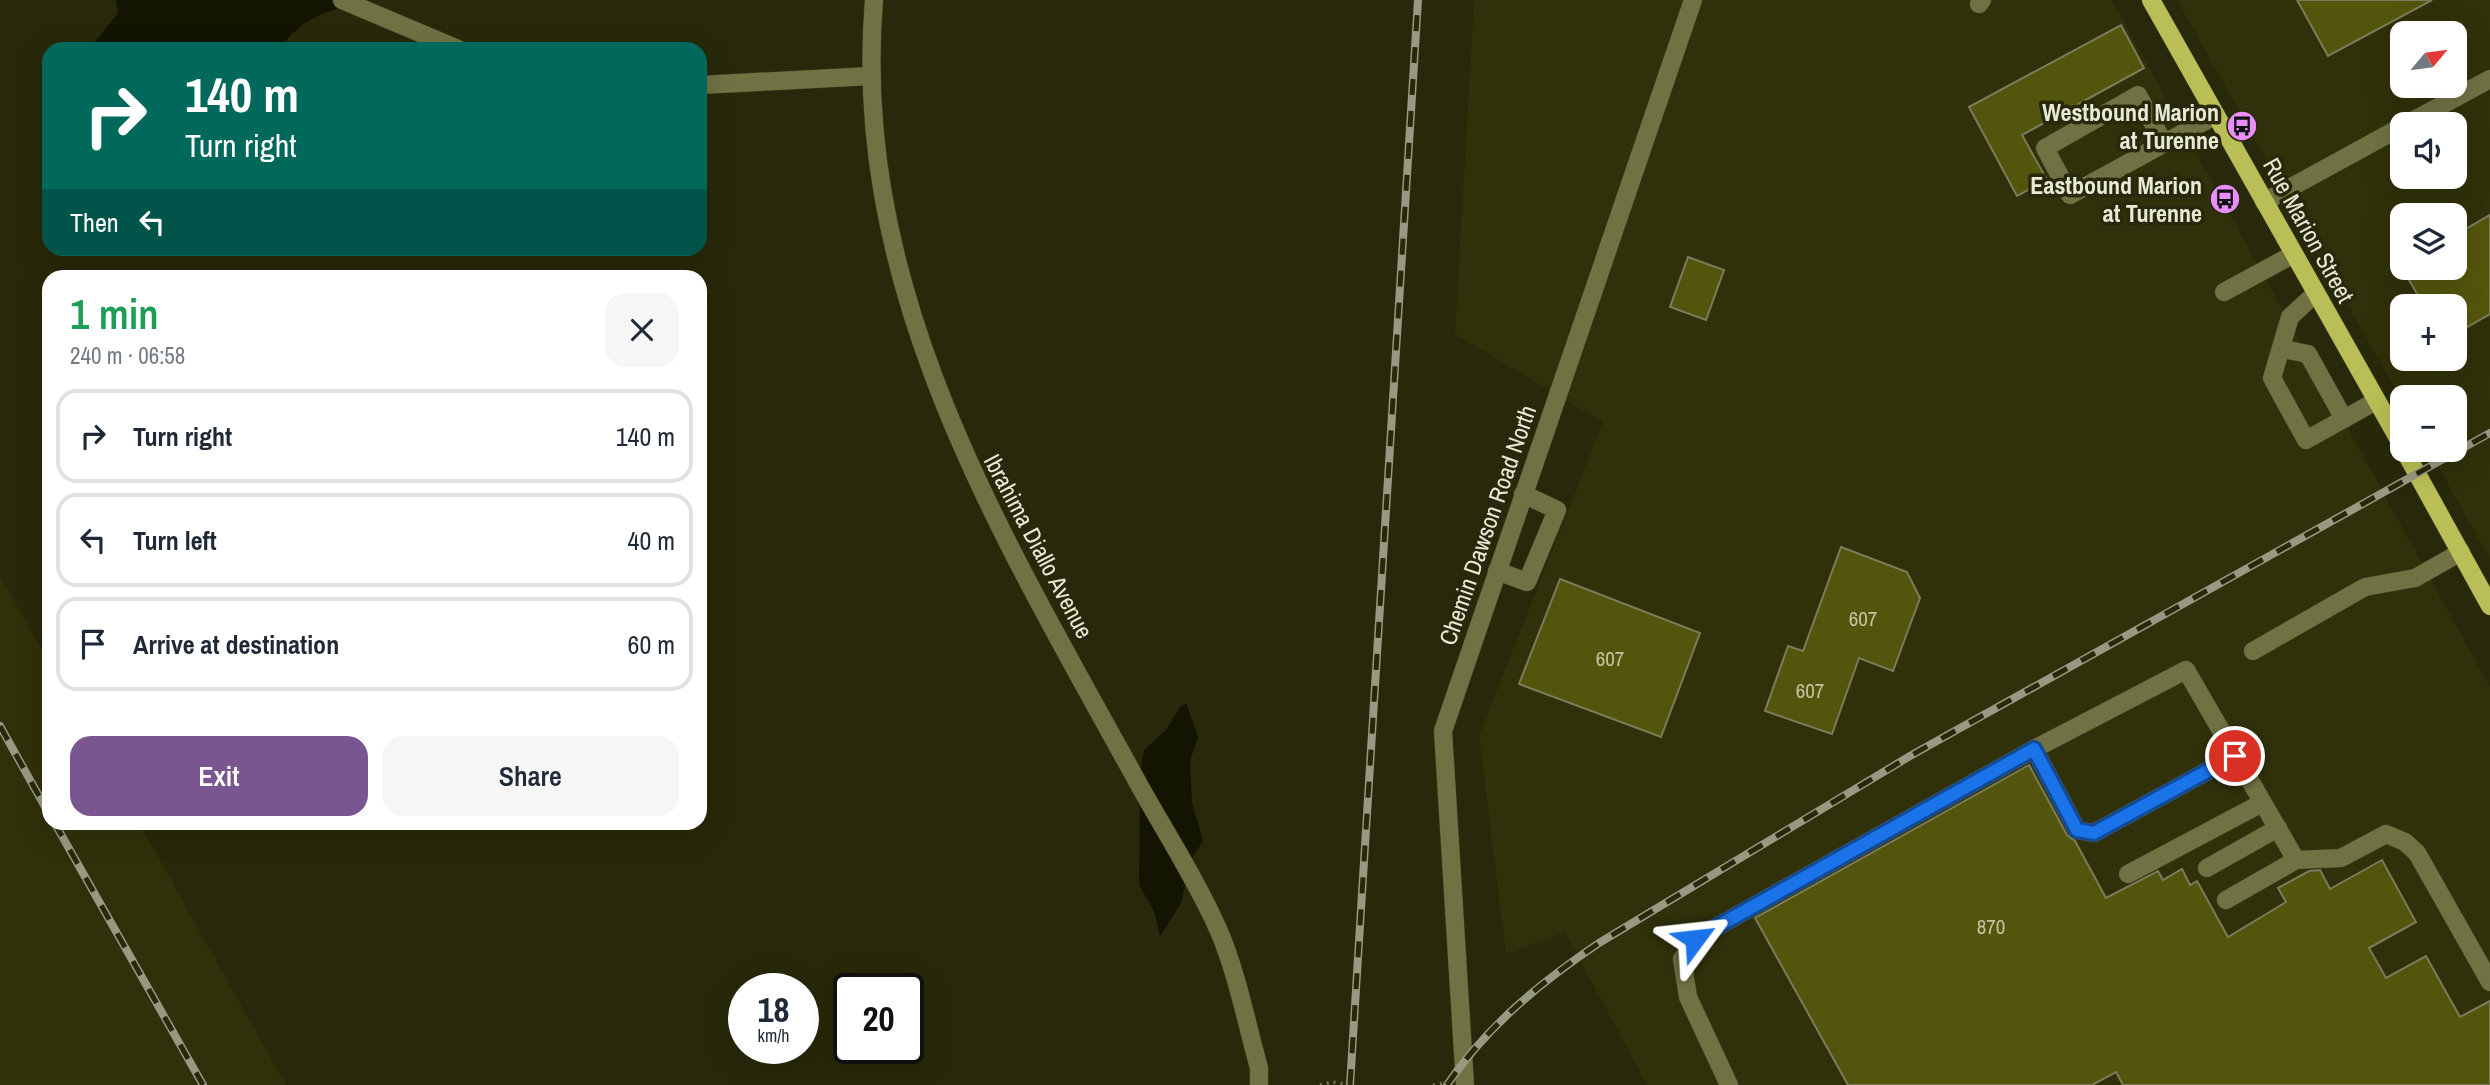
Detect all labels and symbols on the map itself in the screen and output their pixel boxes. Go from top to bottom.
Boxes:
north arrow [2390,21,2468,98]
place label: Westbound Marion at Turenne [2042,96,2219,156]
bus stop icon: Westbound Marion at Turenne [2225,109,2259,143]
street label: Rue Marion Street [2256,152,2362,309]
place label: Eastbound Marion at Turenne [2030,169,2202,229]
bus stop icon: Eastbound Marion at Turenne [2208,182,2242,216]
street label: Chemin Dawson Road North [1431,401,1543,649]
street label: Ibrahima Diallo Avenue [977,448,1101,644]
house number: 607 [1849,604,1877,633]
house number: 607 [1596,644,1624,673]
house number: 607 [1796,676,1824,705]
pin [2205,726,2265,786]
position arrow [1658,902,1732,976]
house number: 870 [1977,912,2005,941]
speed limit sign: 20 [833,973,924,1064]

